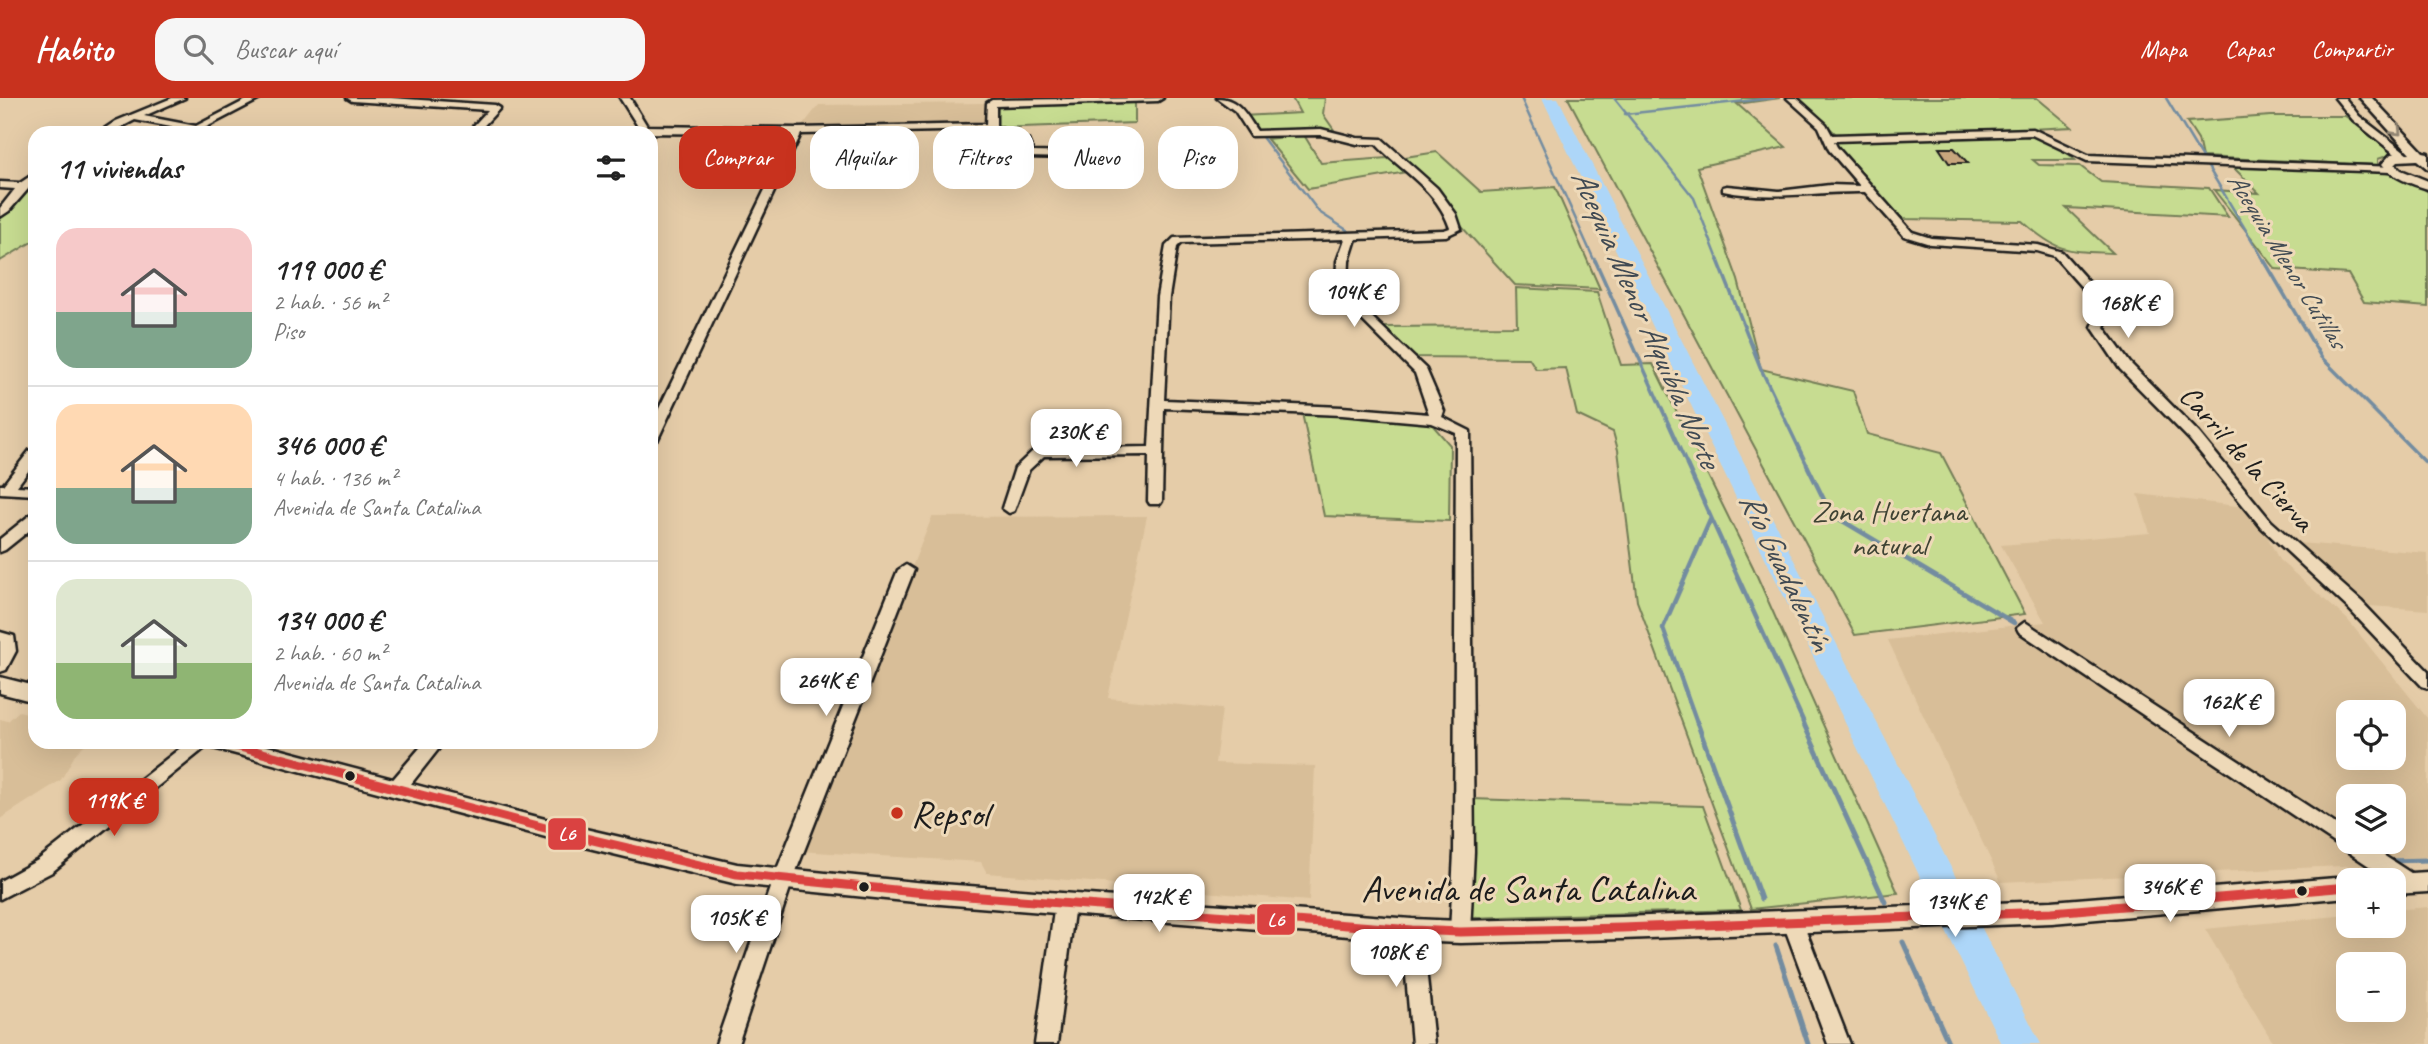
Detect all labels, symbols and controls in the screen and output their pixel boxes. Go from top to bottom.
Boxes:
search box [155,18,645,81]
text: Habito [35,28,113,70]
icon: search [179,30,217,68]
text: Buscar aquí [235,33,337,66]
text: Mapa [2140,34,2187,64]
text: Capas [2225,34,2273,64]
text: Compartir [2311,34,2393,64]
one-way arrow [2389,123,2402,136]
chip: Comprar [679,126,796,189]
chip: Alquilar [810,126,919,189]
chip: Filtros [933,126,1034,189]
chip: Nuevo [1048,126,1144,189]
chip: Piso [1158,126,1238,189]
text: 11 viviendas [56,149,182,187]
icon: filters [592,149,630,187]
water label: Acequia Menor Alquibla Norte [1562,163,1732,478]
water label: Acequia Menor Cutillas [2220,166,2356,357]
text: 119 000 € [273,250,382,288]
icon: home [112,256,196,340]
pin: 104K € [1297,270,1411,329]
text: 104K € [1325,277,1383,306]
pin: 168K € [2071,280,2185,340]
text: 2 hab. · 56 m² [273,288,386,317]
text: 168K € [2098,288,2158,317]
text: Piso [273,317,304,346]
street label: Carril de la Cierva [2171,377,2324,541]
pin: 230K € [1019,410,1133,469]
text: 230K € [1047,417,1105,446]
text: 346 000 € [273,426,383,464]
icon: home [112,432,196,516]
text: 4 hab. · 136 m² [273,464,397,493]
water label: Río Guadalentín [1730,485,1843,659]
park label: Zona Huertana natural [1812,492,1969,564]
text: Avenida de Santa Catalina [273,493,480,522]
text: 134 000 € [273,601,382,639]
icon: home [112,607,196,691]
text: 2 hab. · 60 m² [273,639,386,668]
pin: 264K € [769,658,883,718]
text: 264K € [796,666,856,695]
text: Avenida de Santa Catalina [273,668,480,697]
pin: 162K € [2172,680,2286,739]
text: 162K € [2199,687,2259,716]
map controls [2336,700,2406,1022]
button: locate [2336,700,2406,770]
unlabelled marker [343,769,357,783]
pin: 119K € [57,778,171,838]
button: layers [2336,784,2406,854]
text: 119K € [85,786,143,815]
place label: Repsol [911,790,994,837]
marker: Repsol [889,805,905,821]
line badge: L6 [547,817,587,851]
text: L6 [558,822,578,846]
pin: 346K € [2113,864,2227,924]
street label: Avenida de Santa Catalina [1361,865,1697,912]
button: + [2336,868,2406,938]
text: 346K € [2140,872,2200,901]
pin: 142K € [1102,874,1216,934]
unlabelled marker [857,880,871,894]
pin: 134K € [1898,880,2012,939]
text: 142K € [1130,882,1188,911]
unlabelled marker [2295,884,2309,898]
text: 134K € [1926,887,1984,916]
pin: 105K € [679,896,793,955]
text: 105K € [707,903,765,932]
line badge: L6 [1256,903,1296,936]
text: L6 [1267,908,1287,932]
pin: 108K € [1339,930,1453,989]
text: 108K € [1367,937,1425,966]
button: − [2336,952,2406,1022]

